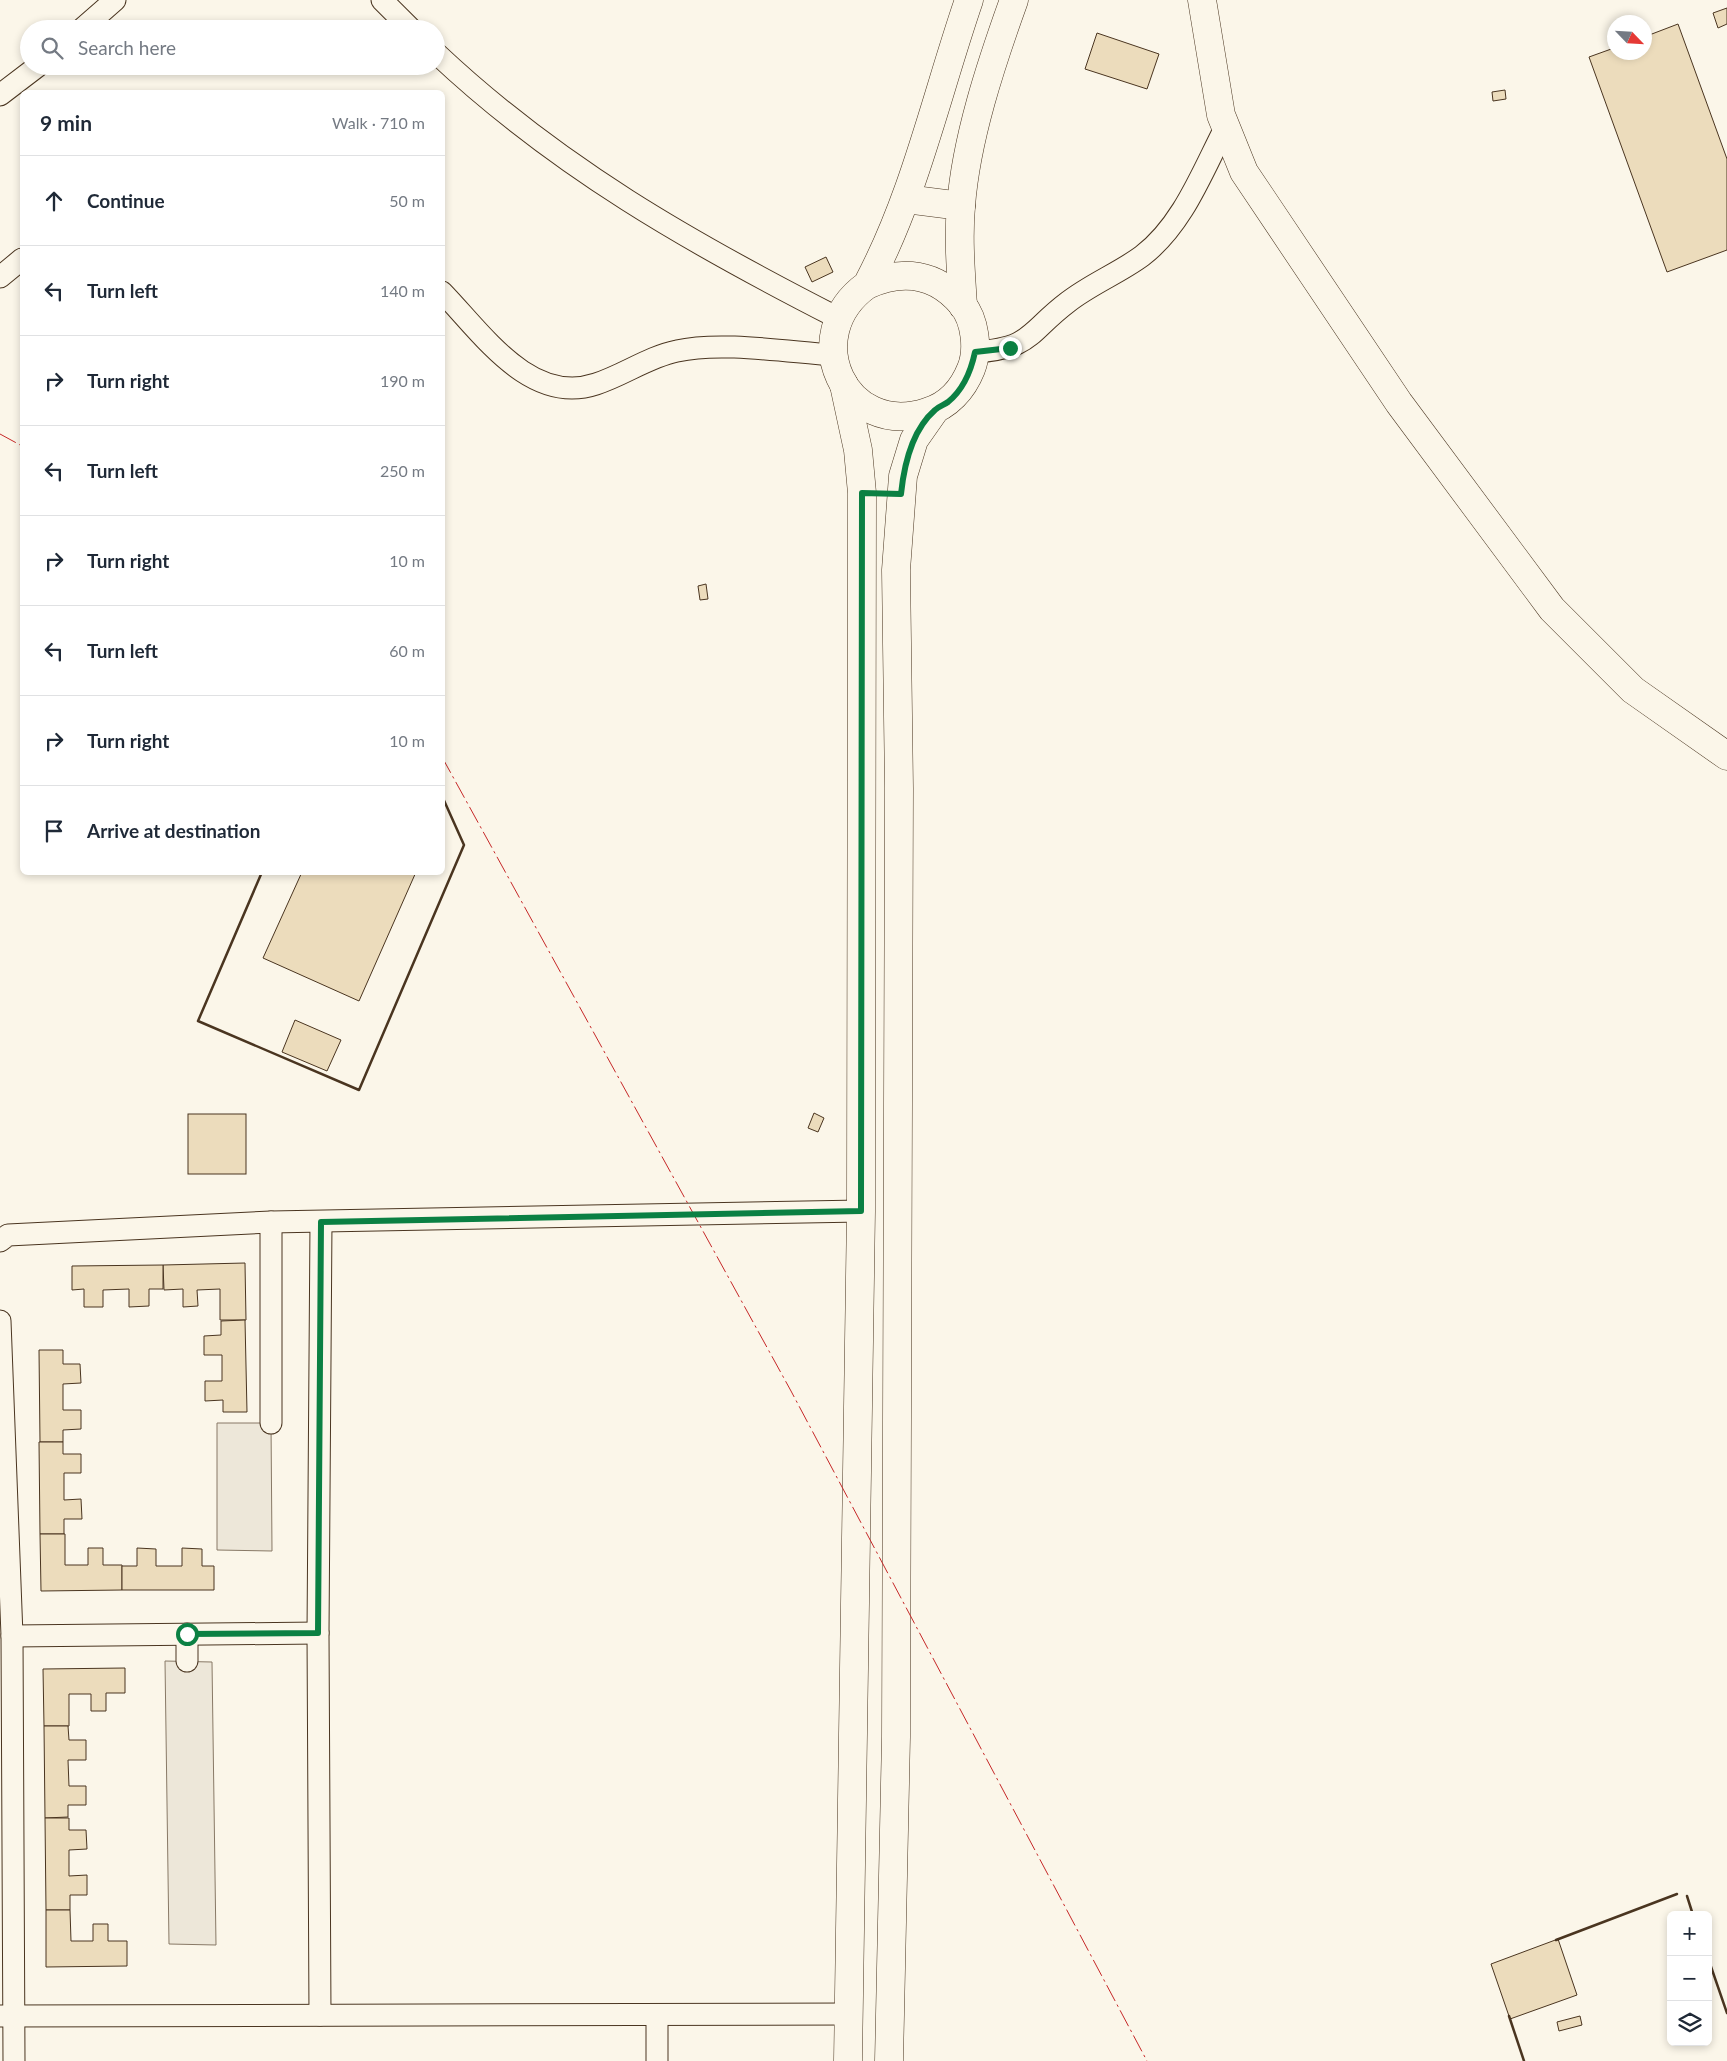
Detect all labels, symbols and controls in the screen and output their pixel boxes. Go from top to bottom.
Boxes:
north arrow [1607,15,1652,60]
search box [20,20,445,75]
icon: search [38,34,66,62]
text: Search here [78,36,176,59]
text: 9 min [40,110,92,135]
text: Walk · 710 m [332,113,425,132]
icon: ahead [40,187,68,215]
text: Continue [87,189,165,212]
text: 50 m [389,191,425,210]
icon: left [40,277,68,305]
text: Turn left [87,279,158,302]
text: 140 m [380,281,425,300]
route end [999,337,1022,360]
icon: right [40,367,68,395]
text: Turn right [87,369,169,392]
text: 190 m [380,371,425,390]
icon: left [40,457,68,485]
text: Turn left [87,459,158,482]
text: 250 m [380,461,425,480]
icon: right [40,547,68,575]
text: Turn right [87,549,169,572]
text: 10 m [389,551,425,570]
icon: left [40,637,68,665]
text: Turn left [87,639,158,662]
text: 60 m [389,641,425,660]
icon: right [40,727,68,755]
text: Turn right [87,729,169,752]
text: 10 m [389,731,425,750]
icon: arrive [40,817,68,845]
text: Arrive at destination [87,819,260,842]
route start [176,1623,199,1646]
map controls [1667,1911,1712,2046]
button: + [1667,1911,1712,1956]
button: − [1667,1956,1712,2001]
button: layers [1667,2001,1712,2046]

